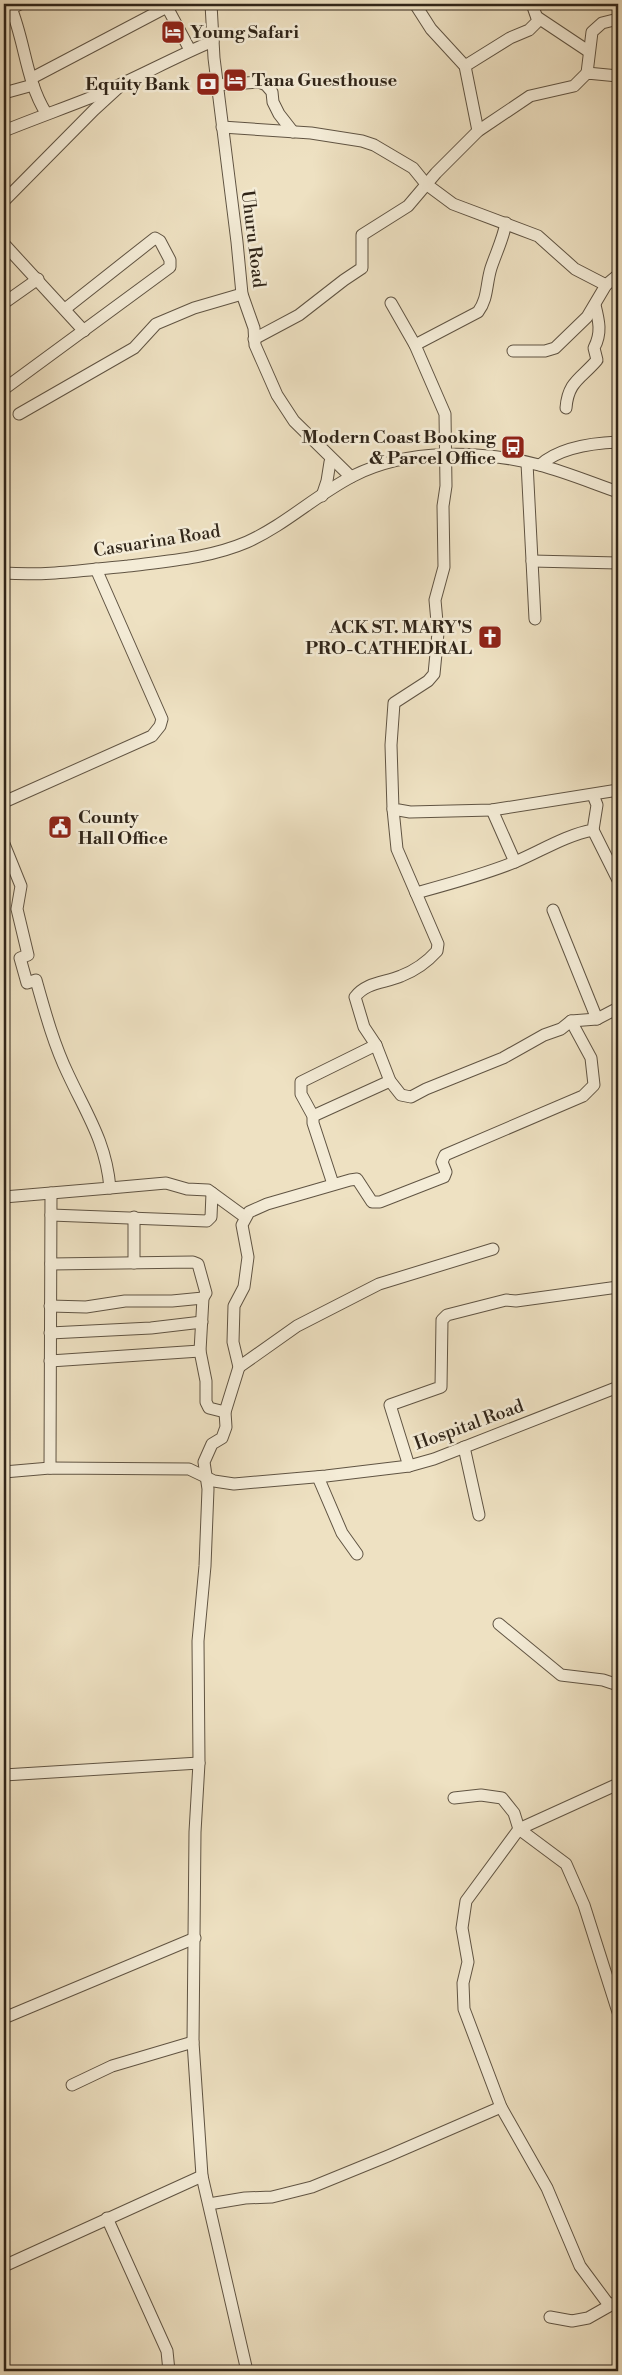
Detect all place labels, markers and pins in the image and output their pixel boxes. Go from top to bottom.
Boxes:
hotel icon: Young Safari [160,19,186,45]
place label: Young Safari [190,21,299,44]
hotel icon: Tana Guesthouse [222,67,248,93]
place label: Tana Guesthouse [252,69,397,92]
bank icon: Equity Bank [195,71,221,97]
place label: Equity Bank [85,73,191,96]
place label: Modern Coast Booking & Parcel Office [302,426,497,470]
bus stop icon: Modern Coast Booking & Parcel Office [500,434,526,460]
place label: ACK ST. MARY'S PRO-CATHEDRAL [305,616,472,660]
church icon: ACK ST. MARY'S PRO-CATHEDRAL [477,624,503,650]
place label: County Hall Office [78,806,168,850]
public building icon: County Hall Office [47,814,73,840]

